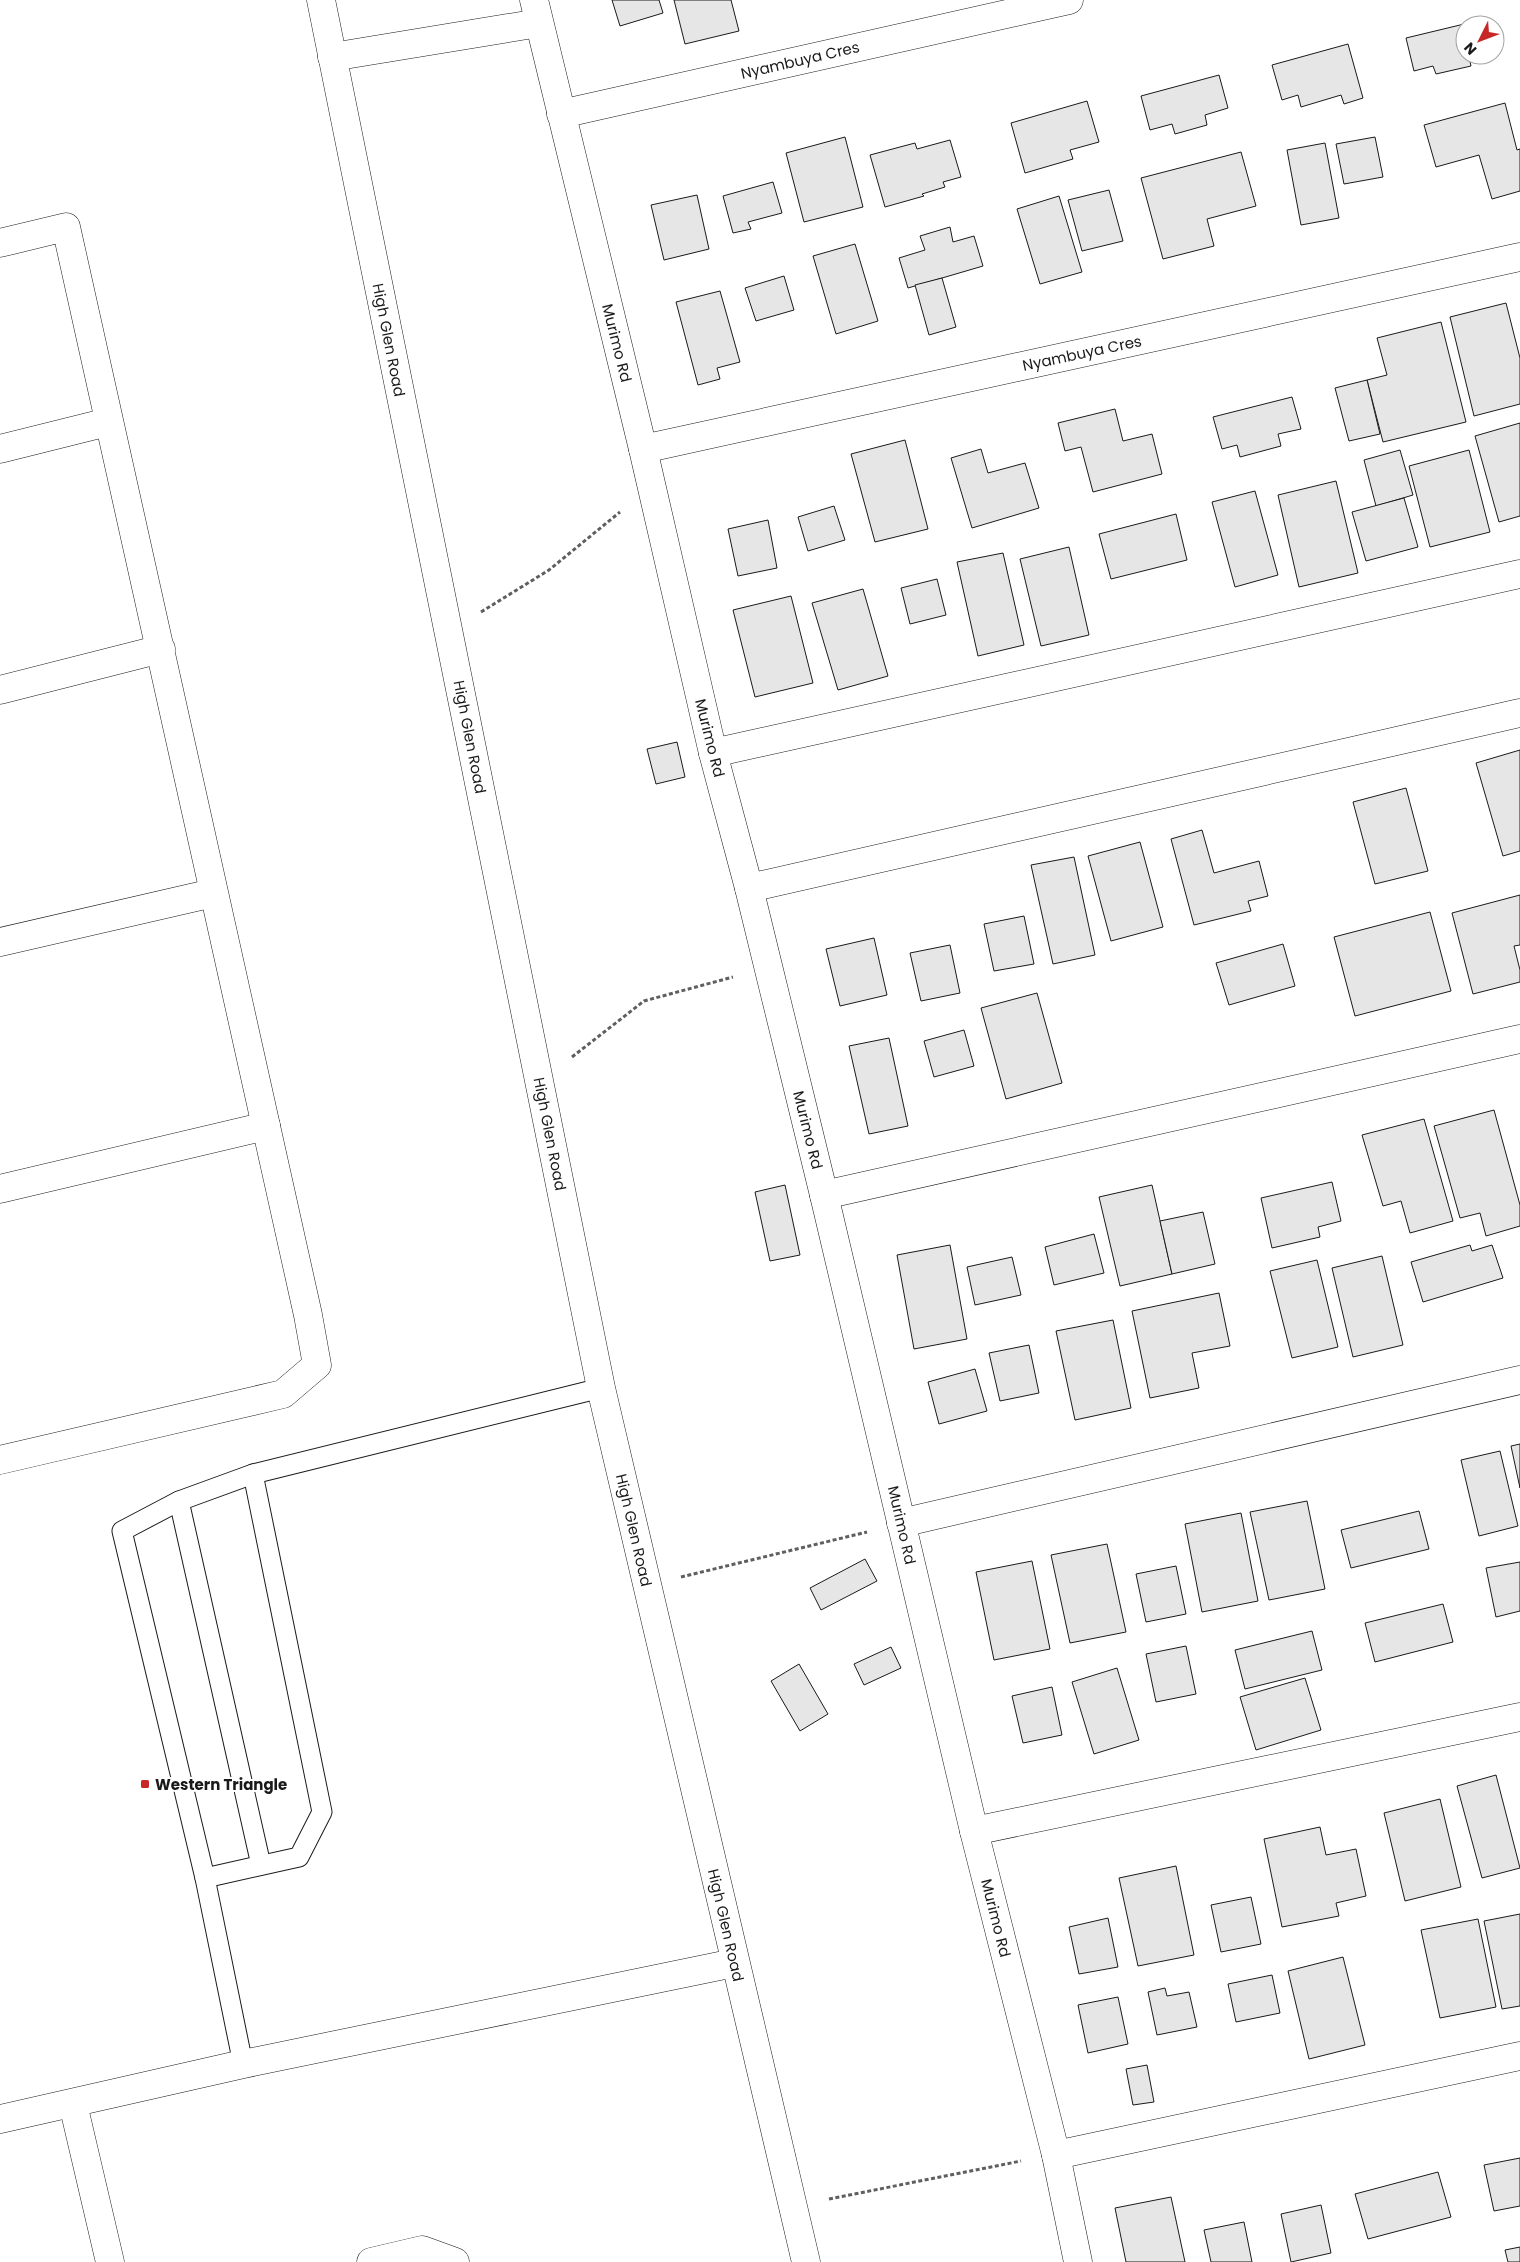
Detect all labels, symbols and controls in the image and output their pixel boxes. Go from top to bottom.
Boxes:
north arrow [1455,15,1505,65]
street label: Nyambuya Cres [739,36,862,84]
text: N [1459,38,1481,59]
street label: High Glen Road [368,282,410,398]
street label: Murimo Rd [597,302,637,384]
street label: Nyambuya Cres [1021,330,1144,376]
street label: High Glen Road [449,679,491,795]
street label: Murimo Rd [690,697,730,779]
street label: High Glen Road [529,1076,571,1192]
street label: Murimo Rd [788,1089,828,1171]
street label: High Glen Road [611,1472,657,1588]
street label: Murimo Rd [883,1484,921,1566]
place label: Western Triangle [155,1774,287,1795]
marker: Western Triangle [139,1778,151,1790]
street label: High Glen Road [703,1867,749,1983]
street label: Murimo Rd [976,1877,1016,1959]

